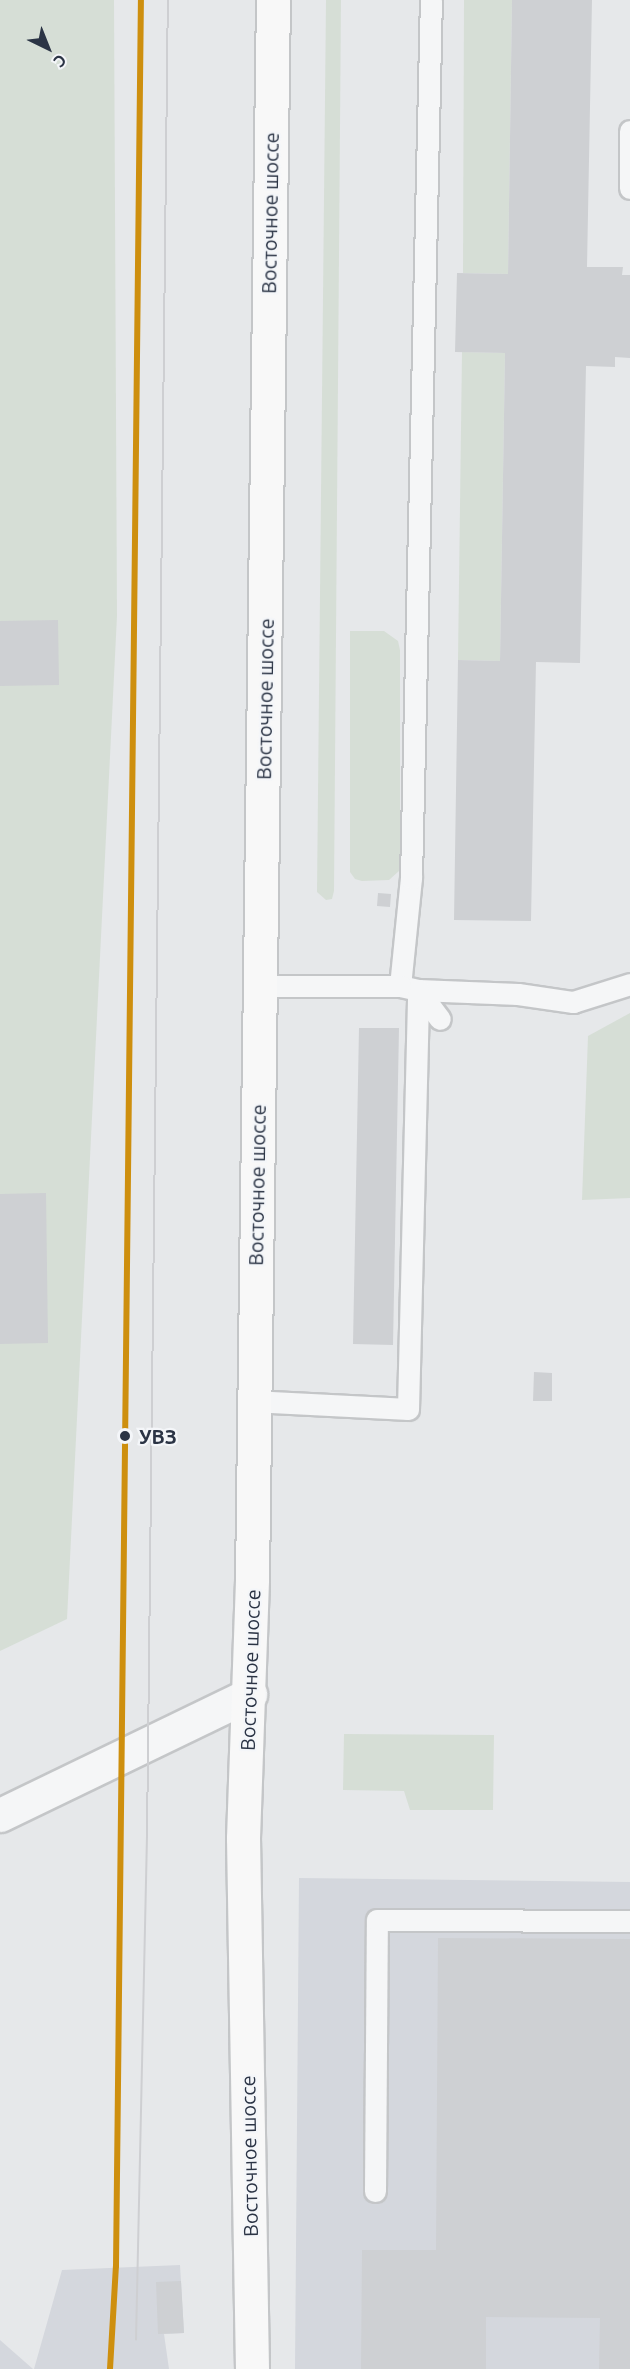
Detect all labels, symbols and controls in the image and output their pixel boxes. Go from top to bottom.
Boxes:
north arrow [18,18,78,78]
text: С [50,51,70,71]
street label: Восточное шоссе [257,132,283,294]
street label: Восточное шоссе [252,618,278,780]
street label: Восточное шоссе [244,1104,270,1266]
place label: УВЗ [139,1424,177,1448]
marker: УВЗ [116,1427,134,1445]
street label: Восточное шоссе [235,1589,265,1751]
street label: Восточное шоссе [236,2075,262,2237]

